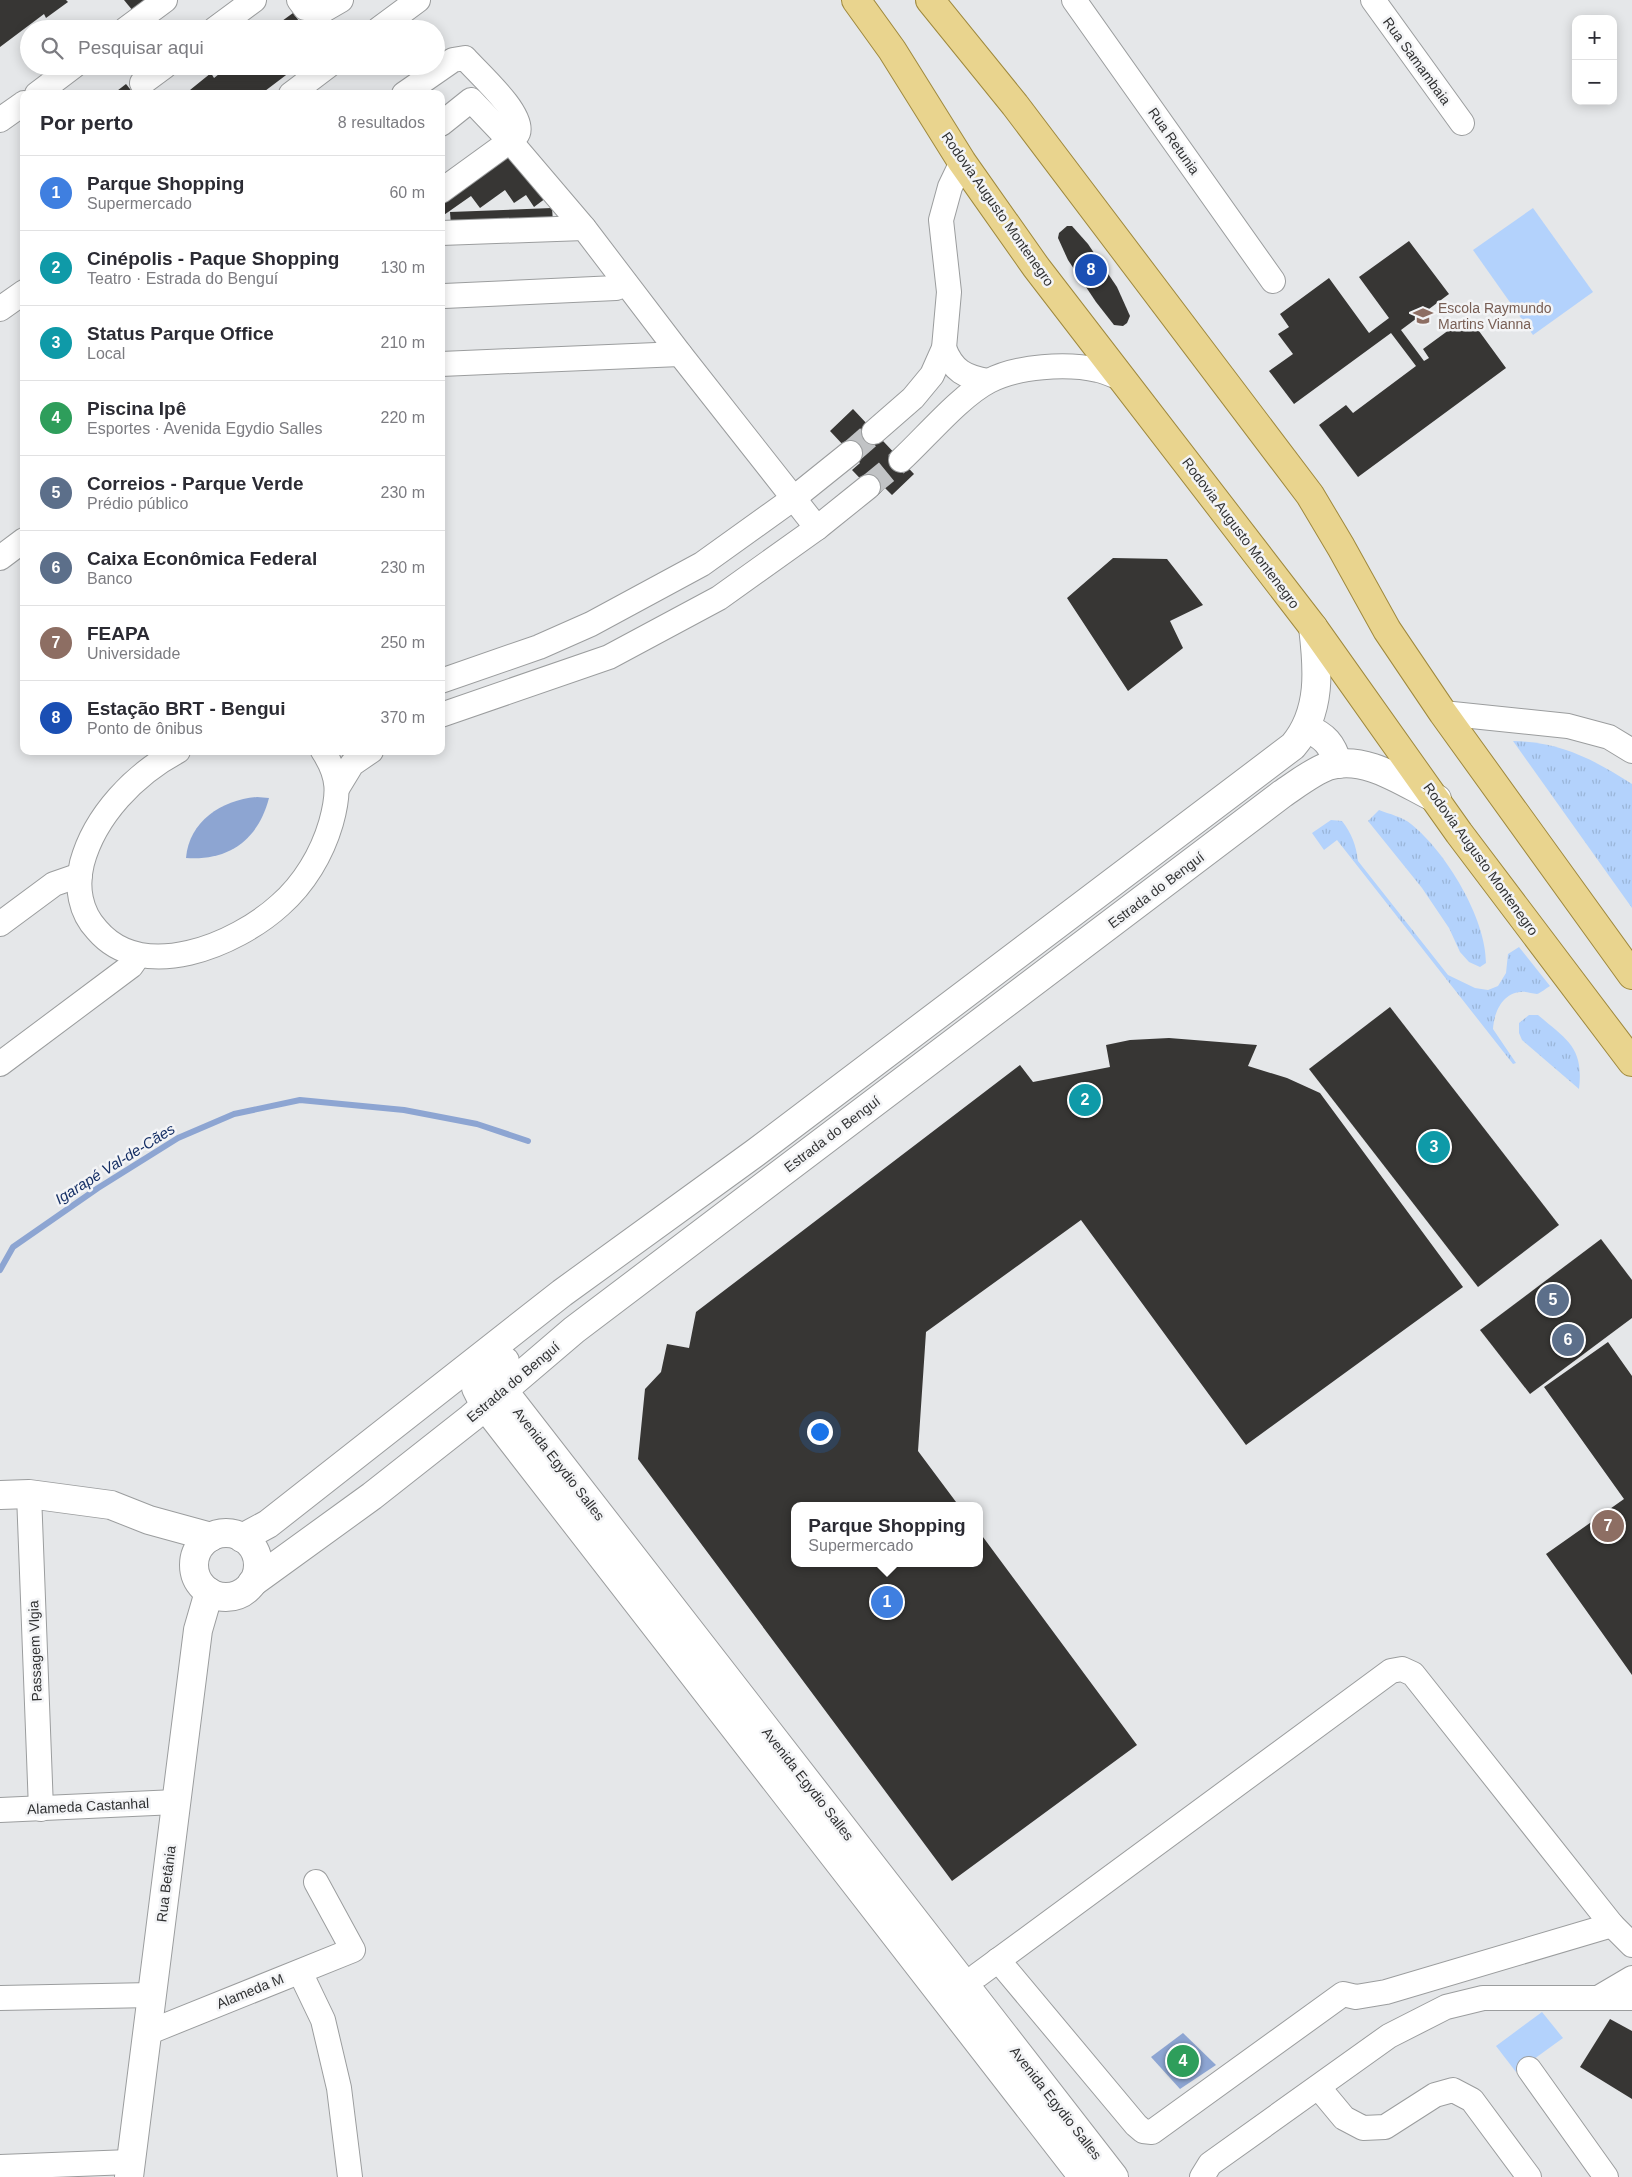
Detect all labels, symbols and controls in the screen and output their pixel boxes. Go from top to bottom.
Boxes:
street label: Rua Samambaia [1380,14,1454,108]
map controls [1572,15,1617,105]
button: + [1572,15,1617,60]
search box [20,20,445,75]
icon: search [38,34,66,62]
text: Pesquisar aqui [78,37,204,58]
button: − [1572,60,1617,105]
street label: Rua Retunia [1145,105,1203,178]
text: Por perto [40,111,133,134]
text: 8 resultados [338,114,425,131]
street label: Rodovia Augusto Montenegro [939,129,1058,289]
text: Parque Shopping [87,173,244,194]
text: 1 [52,184,60,201]
text: 60 m [389,184,425,201]
text: Supermercado [87,195,192,212]
text: Cinépolis - Paque Shopping [87,248,339,269]
pin: 8 [1075,251,1107,289]
text: 2 [52,259,60,276]
text: 130 m [381,259,425,276]
text: Teatro · Estrada do Benguí [87,270,278,287]
place label: Escola Raymundo Martins Vianna [1438,300,1552,332]
school or university icon: Escola Raymundo Martins Vianna [1412,305,1434,327]
text: Status Parque Office [87,323,274,344]
text: 3 [52,334,60,351]
text: 210 m [381,334,425,351]
text: Local [87,345,125,362]
text: Piscina Ipê [87,398,186,419]
text: 4 [52,409,60,426]
text: 220 m [381,409,425,426]
text: Esportes · Avenida Egydio Salles [87,420,322,437]
street label: Rodovia Augusto Montenegro [1179,455,1303,612]
text: Correios - Parque Verde [87,473,303,494]
text: 5 [52,484,60,501]
text: 230 m [381,484,425,501]
text: Prédio público [87,495,188,512]
text: Caixa Econômica Federal [87,548,317,569]
text: 6 [52,559,60,576]
text: 230 m [381,559,425,576]
text: Banco [87,570,132,587]
text: FEAPA [87,623,150,644]
text: 7 [52,634,60,651]
text: 250 m [381,634,425,651]
text: Universidade [87,645,180,662]
text: Estação BRT - Bengui [87,698,285,719]
text: 8 [52,709,60,726]
text: 370 m [381,709,425,726]
text: Ponto de ônibus [87,720,203,737]
street label: Rodovia Augusto Montenegro [1420,780,1542,938]
street label: Estrada do Benguí [1105,849,1207,931]
pin: 2 [1069,1081,1101,1119]
street label: Estrada do Benguí [781,1093,883,1175]
water label: Igarapé Val-de-Cães [52,1120,178,1207]
pin: 3 [1418,1128,1450,1166]
pin: 5 [1537,1281,1569,1319]
pin: 6 [1552,1321,1584,1359]
street label: Estrada do Benguí [463,1339,563,1425]
street label: Avenida Egydio Salles [510,1404,608,1524]
your location [807,1419,833,1445]
popup [791,1502,983,1567]
pin: 7 [1592,1507,1624,1545]
text: Parque Shopping [808,1515,966,1536]
text: Supermercado [808,1537,913,1554]
pin: 1 [871,1583,903,1621]
street label: Passagem Vlgia [25,1600,45,1702]
street label: Avenida Egydio Salles [759,1724,857,1844]
street label: Alameda Castanhal [27,1795,149,1817]
street label: Rua Betânia [153,1845,179,1923]
street label: Alameda M [214,1970,286,2012]
pin: 4 [1167,2042,1199,2080]
street label: Avenida Egydio Salles [1007,2043,1105,2163]

